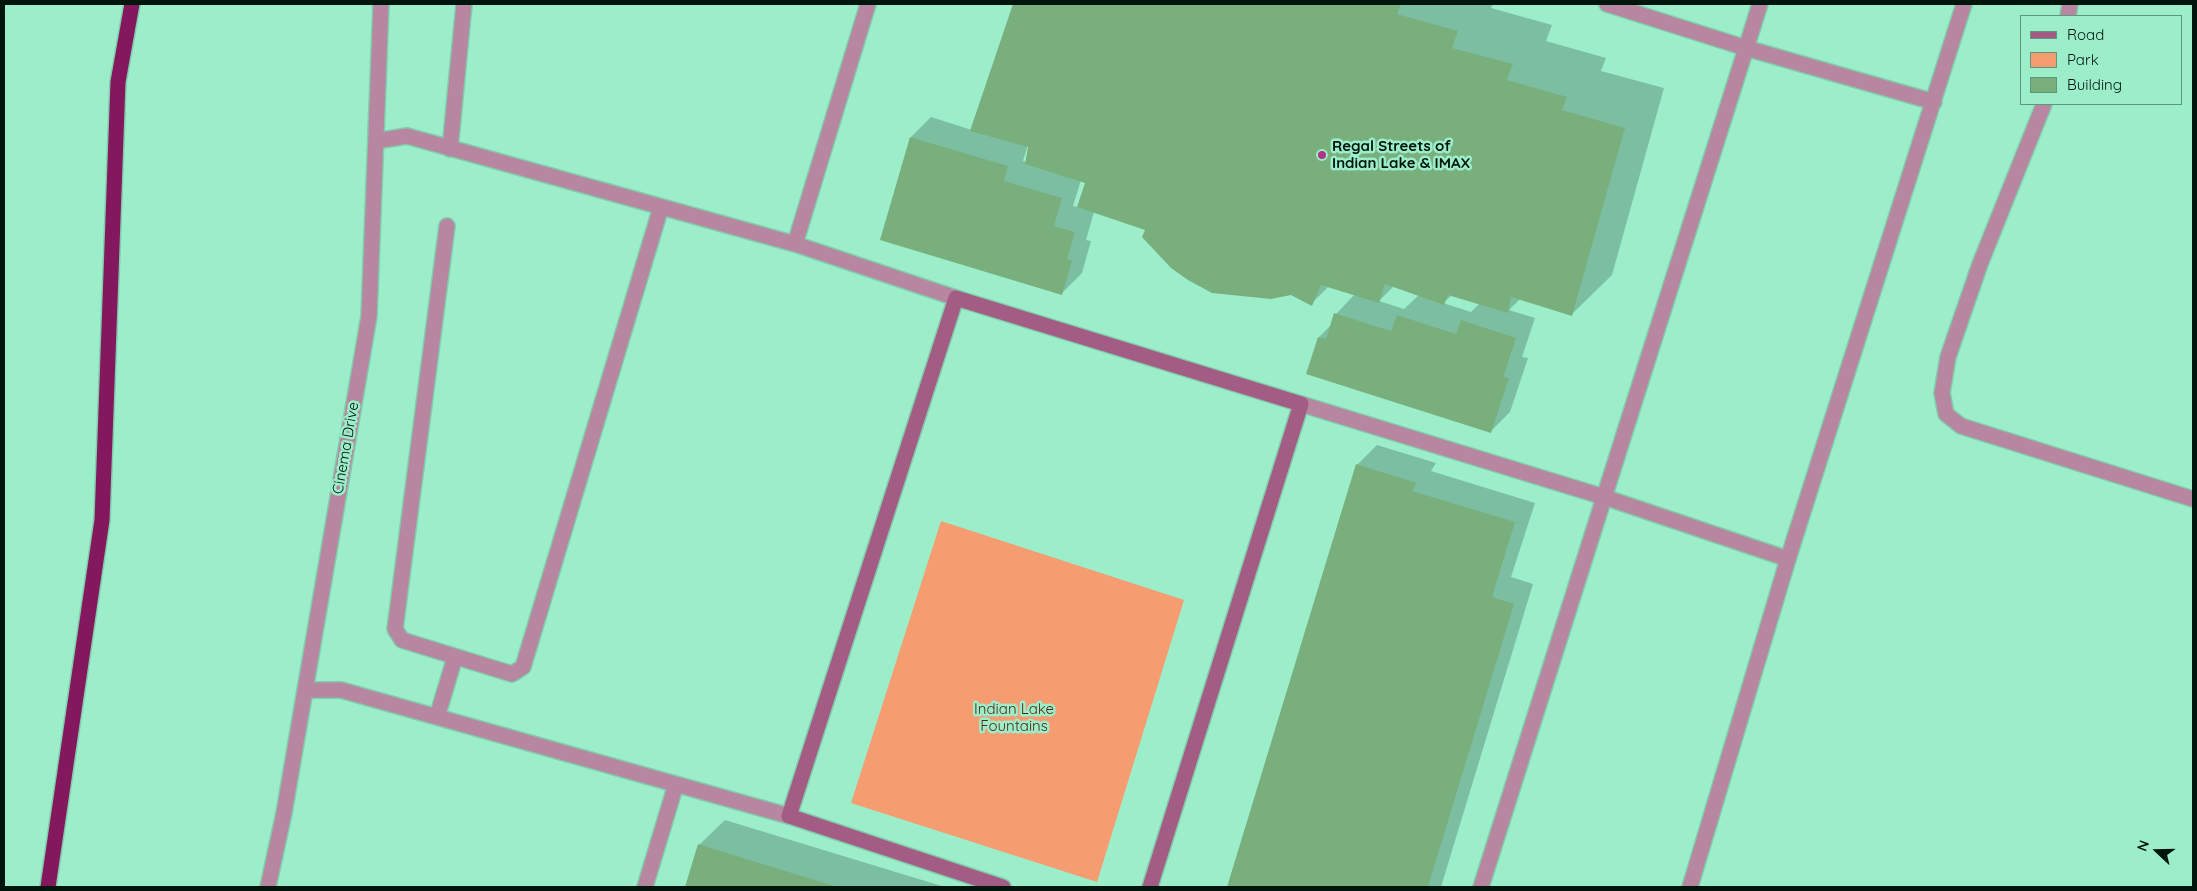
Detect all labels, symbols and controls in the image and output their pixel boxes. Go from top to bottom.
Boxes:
legend [2020,15,2182,105]
text: Road [2067,25,2104,44]
text: Park [2067,50,2099,69]
text: Building [2067,75,2122,94]
place label: Regal Streets of Indian Lake & IMAX [1332,137,1470,172]
marker: Regal Streets of Indian Lake & IMAX [1316,149,1328,161]
street label: Cinema Drive [329,401,363,495]
park label: Indian Lake Fountains [974,700,1054,735]
north arrow [2132,826,2182,876]
text: N [2133,838,2153,854]

